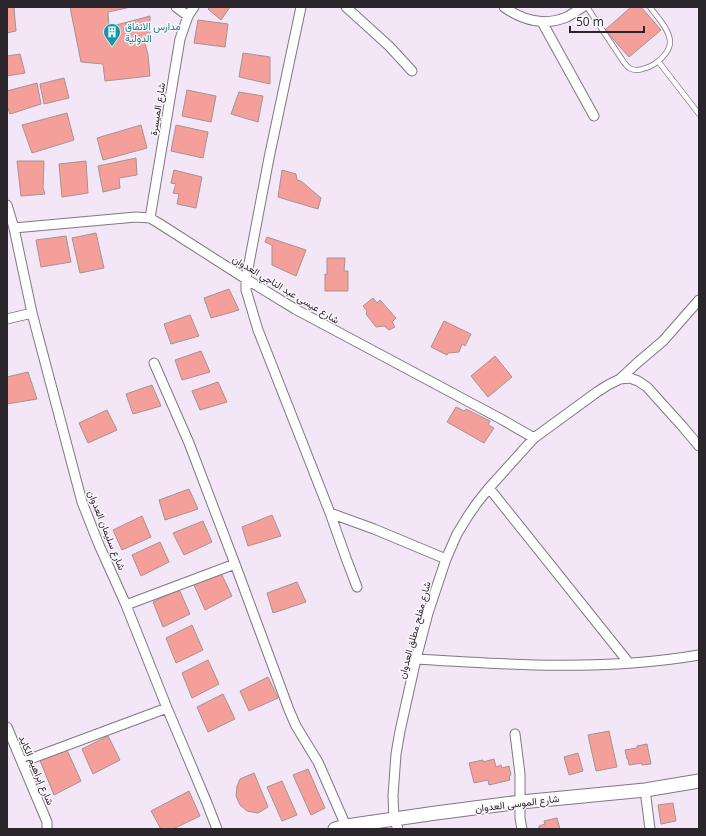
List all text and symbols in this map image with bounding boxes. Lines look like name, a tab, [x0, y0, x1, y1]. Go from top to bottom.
scale bar	[570, 8, 644, 34]
text: 50 m	[576, 13, 604, 30]
place label: مدارس الاتفاق الدولية	[125, 19, 181, 45]
building icon: مدارس الاتفاق الدولية	[102, 22, 122, 47]
street label: شارع الميسرة	[146, 81, 168, 136]
street label: شارع عيسى عبد الناجي العدوان	[229, 251, 342, 328]
street label: شارع سليمان العدوان	[85, 488, 129, 572]
street label: شارع مفلح مطلق العدوان	[394, 580, 434, 680]
street label: شارع إبراهيم الكايد	[16, 733, 58, 807]
street label: شارع الموسى العدوان	[474, 791, 560, 815]

